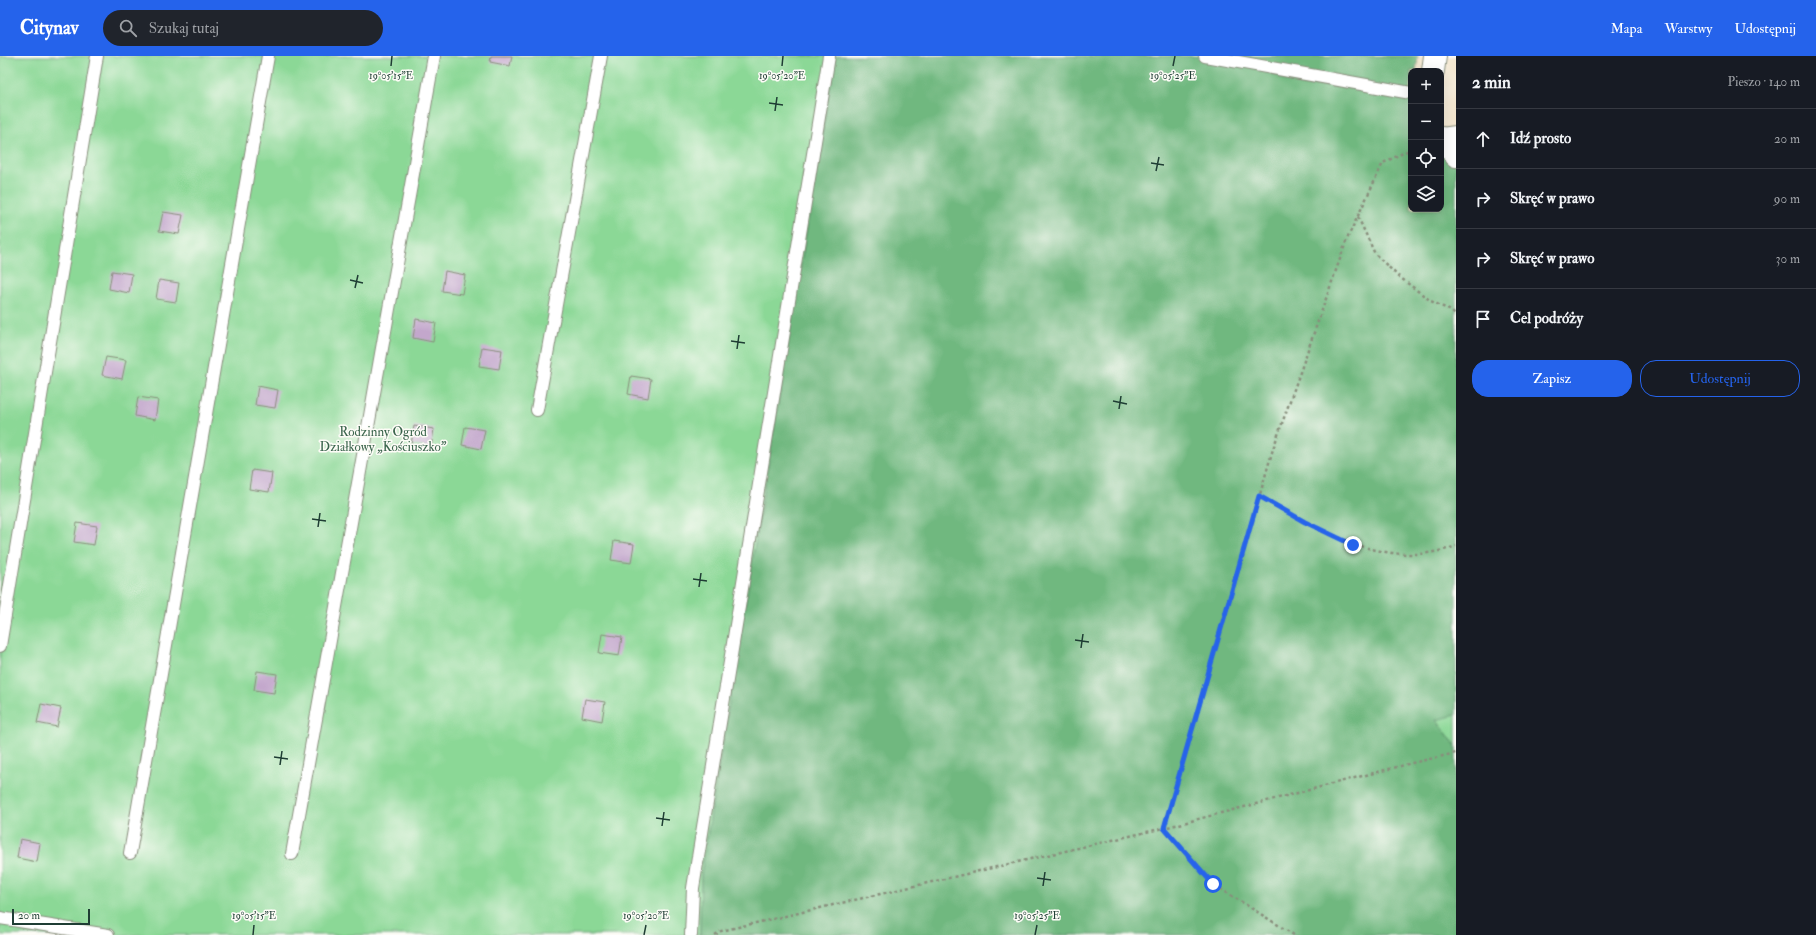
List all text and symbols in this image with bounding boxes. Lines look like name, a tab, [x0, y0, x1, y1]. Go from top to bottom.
search box	[103, 10, 383, 46]
text: Citynav	[20, 16, 79, 40]
icon: search	[117, 17, 139, 39]
text: Szukaj tutaj	[149, 19, 219, 38]
text: Mapa	[1610, 20, 1642, 37]
text: Warstwy	[1664, 20, 1713, 37]
text: Udostępnij	[1735, 20, 1796, 37]
map controls	[1408, 68, 1444, 212]
button: +	[1408, 68, 1444, 104]
text: 19°05'15"E	[369, 70, 413, 82]
text: 19°05'20"E	[759, 70, 805, 82]
text: 19°05'25"E	[1150, 70, 1196, 82]
text: 2 min	[1472, 72, 1511, 93]
text: Pieszo · 140 m	[1727, 74, 1800, 90]
button: −	[1408, 104, 1444, 140]
icon: ahead	[1472, 128, 1494, 150]
text: Idź prosto	[1510, 129, 1571, 148]
text: 20 m	[1774, 131, 1800, 147]
button: locate	[1408, 140, 1444, 176]
button: layers	[1408, 176, 1444, 212]
icon: right	[1472, 188, 1494, 210]
text: Skręć w prawo	[1510, 189, 1594, 208]
text: 90 m	[1774, 191, 1800, 207]
icon: right	[1472, 248, 1494, 270]
text: Skręć w prawo	[1510, 249, 1594, 268]
text: 30 m	[1776, 251, 1800, 267]
icon: arrive	[1472, 308, 1494, 330]
text: Cel podróży	[1510, 309, 1583, 328]
button: Zapisz	[1472, 360, 1632, 397]
button: Udostępnij	[1640, 360, 1800, 397]
park label: Rodzinny Ogród Działkowy „Kościuszko”	[320, 424, 447, 456]
route end	[1344, 536, 1362, 554]
route start	[1204, 875, 1222, 893]
scale bar	[12, 907, 90, 926]
text: 20 m	[18, 909, 40, 922]
text: 19°05'15"E	[232, 910, 276, 922]
text: 19°05'20"E	[623, 910, 669, 922]
text: 19°05'25"E	[1014, 910, 1060, 922]

